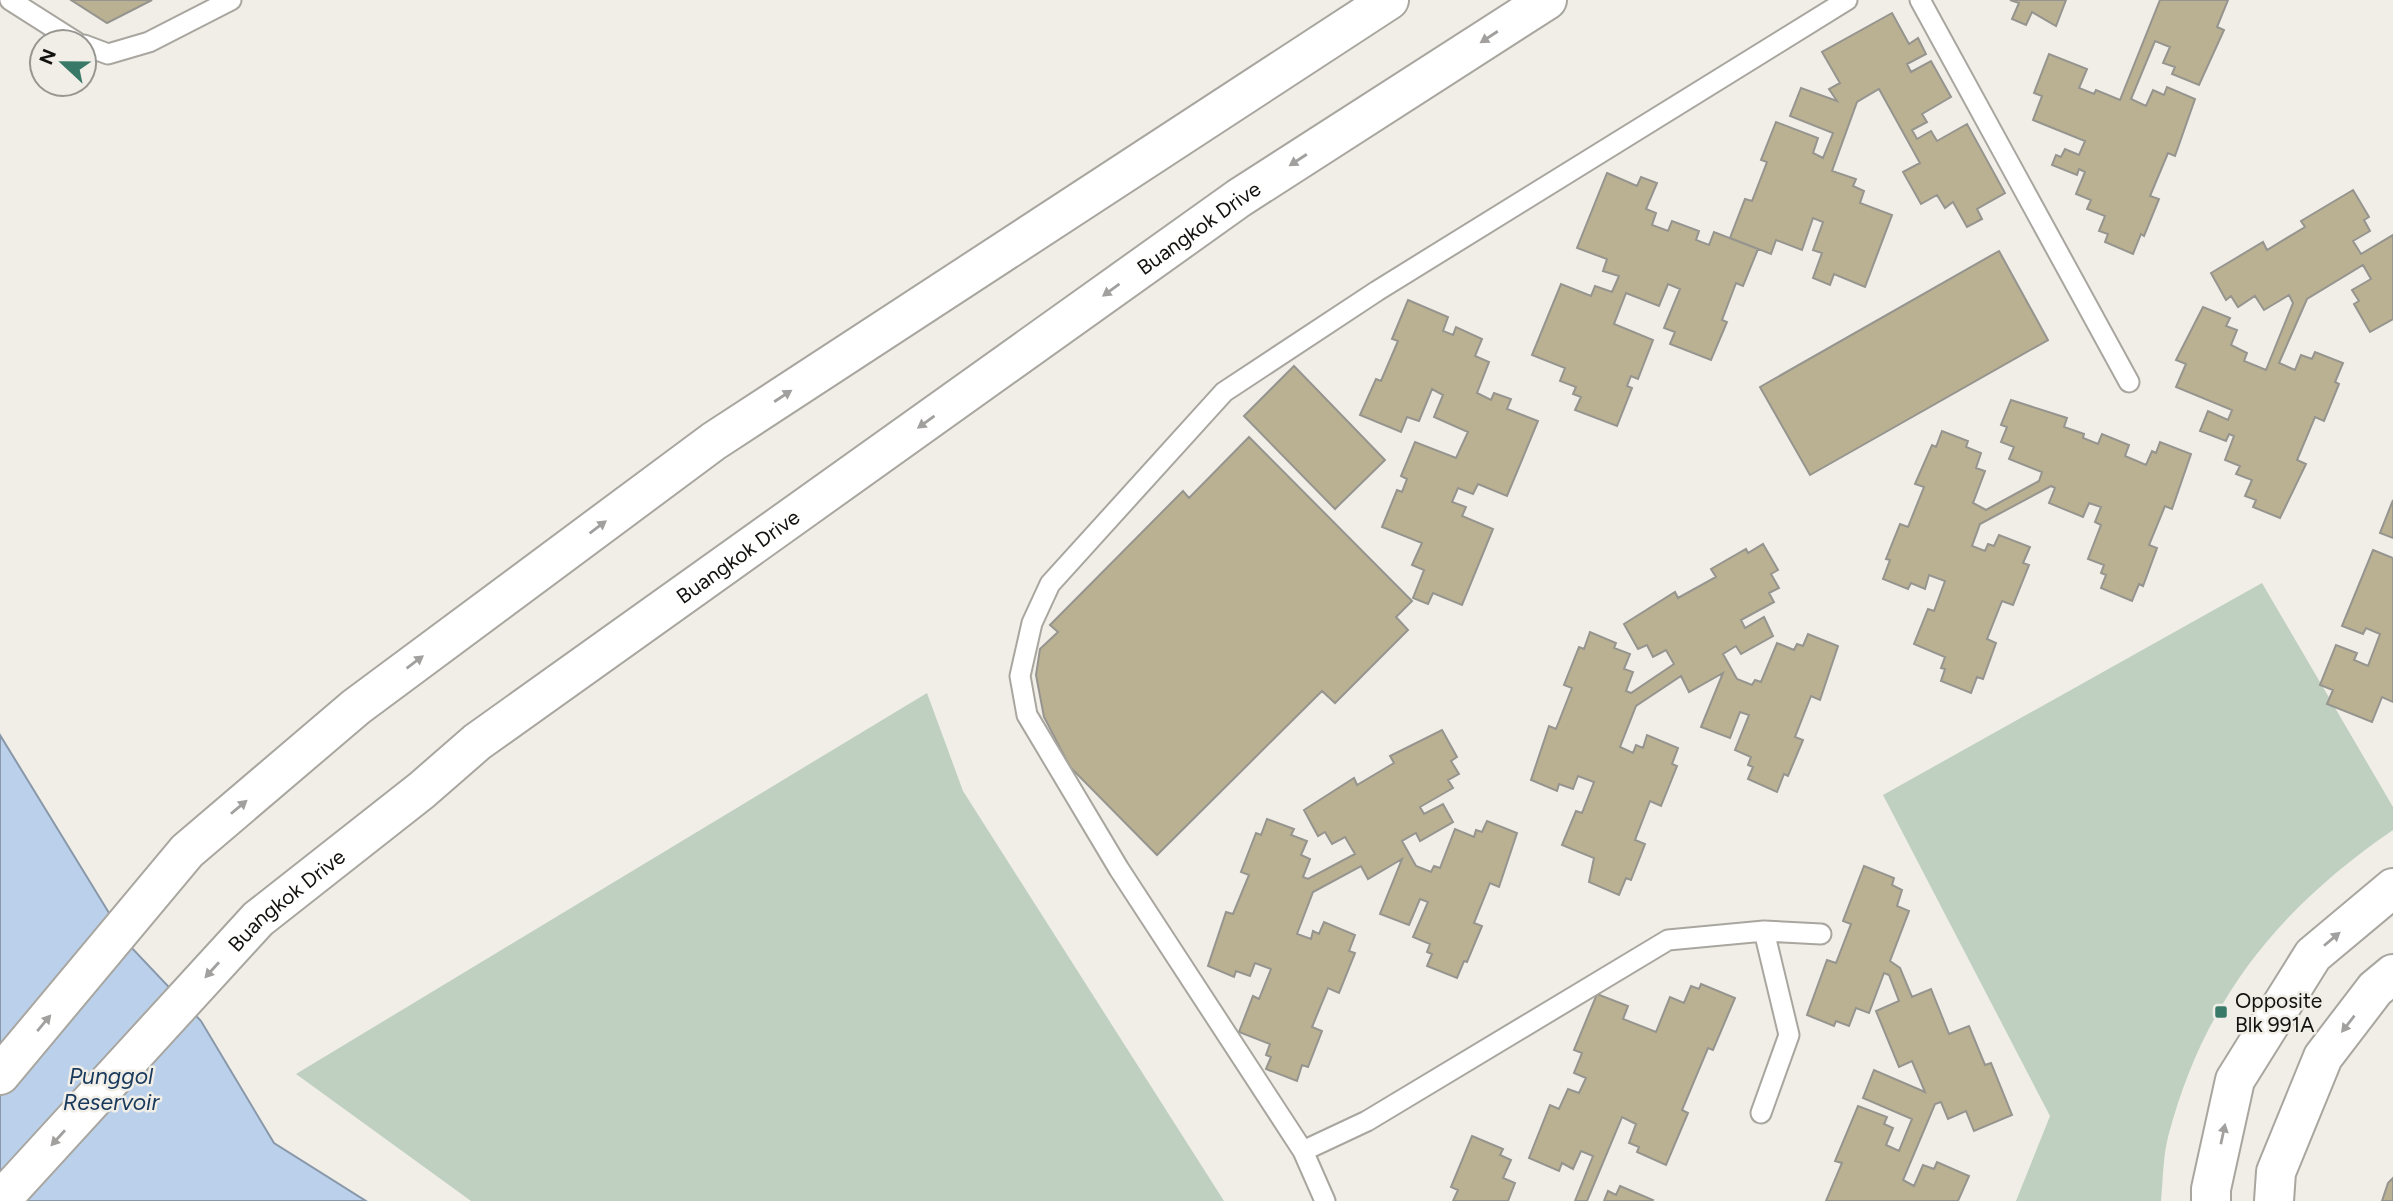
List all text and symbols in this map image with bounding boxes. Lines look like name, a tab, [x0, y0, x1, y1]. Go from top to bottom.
north arrow	[28, 28, 98, 98]
one-way arrow	[1480, 30, 1499, 43]
text: N	[34, 46, 61, 68]
one-way arrow	[1288, 154, 1308, 167]
street label: Buangkok Drive	[1132, 175, 1265, 280]
one-way arrow	[1102, 283, 1120, 297]
one-way arrow	[774, 389, 793, 402]
one-way arrow	[917, 415, 935, 429]
street label: Buangkok Drive	[671, 504, 804, 608]
one-way arrow	[588, 520, 607, 534]
one-way arrow	[406, 656, 424, 670]
one-way arrow	[230, 799, 248, 815]
street label: Buangkok Drive	[222, 843, 349, 956]
one-way arrow	[2323, 931, 2341, 947]
one-way arrow	[204, 961, 220, 978]
place label: Opposite Blk 991A	[2235, 988, 2322, 1037]
marker: Opposite Blk 991A	[2213, 1004, 2229, 1020]
one-way arrow	[36, 1014, 52, 1032]
one-way arrow	[2340, 1015, 2355, 1033]
water label: Punggol Reservoir	[63, 1062, 160, 1116]
one-way arrow	[2218, 1123, 2229, 1145]
one-way arrow	[50, 1129, 66, 1147]

